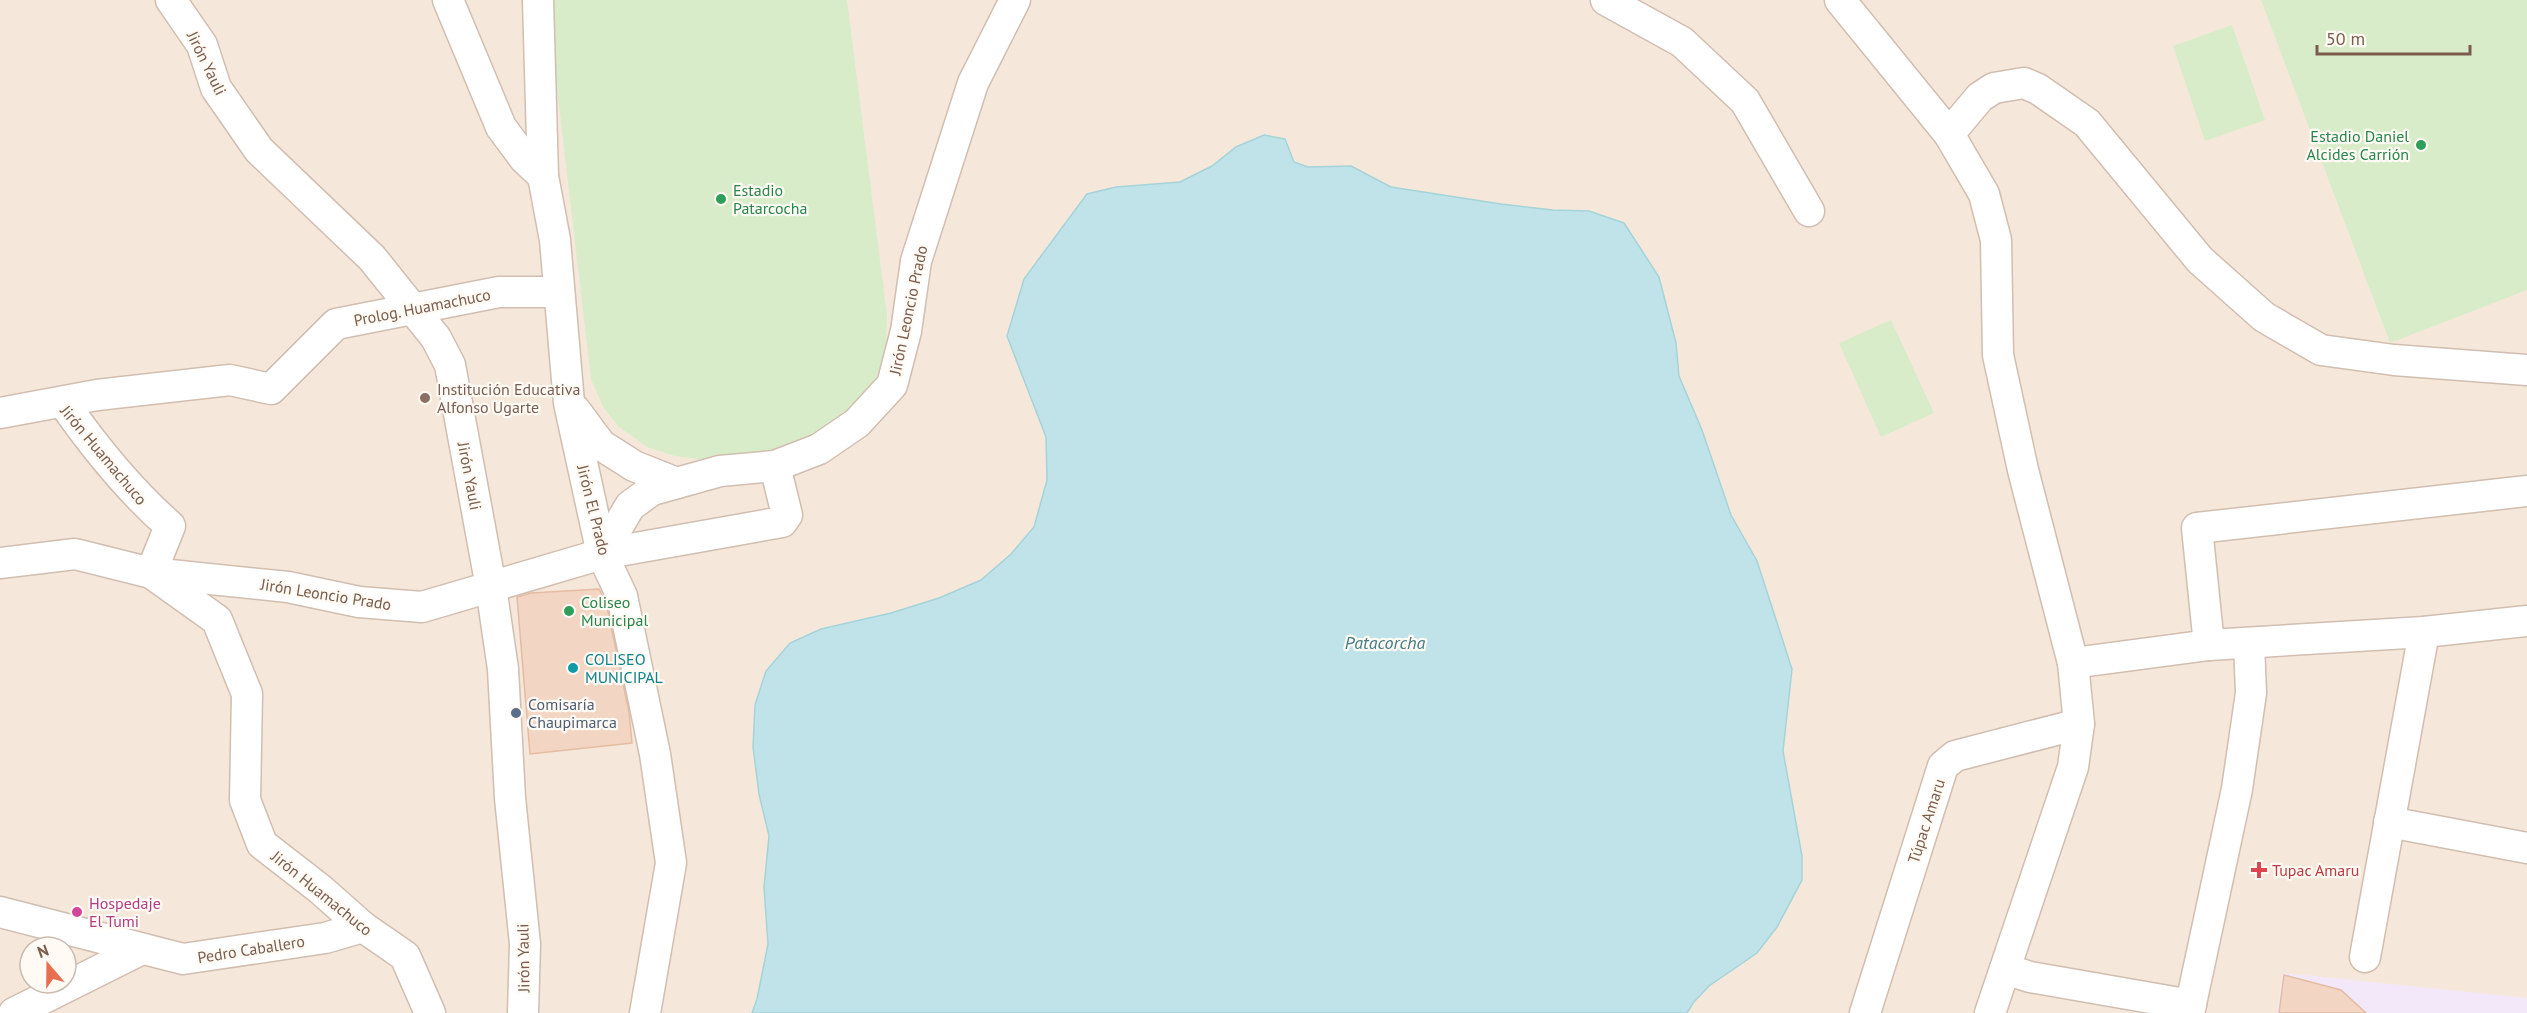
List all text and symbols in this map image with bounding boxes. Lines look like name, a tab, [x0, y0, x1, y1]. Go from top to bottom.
scale bar	[2317, 18, 2470, 56]
street label: Jirón Yauli	[182, 27, 231, 98]
text: 50 m	[2326, 27, 2365, 50]
place label: Estadio Daniel Alcides Carrión	[2306, 126, 2409, 164]
marker: Estadio Daniel Alcides Carrión	[2414, 138, 2428, 152]
place label: Estadio Patarcocha	[733, 180, 807, 218]
marker: Estadio Patarcocha	[714, 192, 728, 206]
street label: Jirón Leoncio Prado	[884, 243, 931, 378]
street label: Prolog. Huamachuco	[352, 284, 492, 330]
place label: Institución Educativa Alfonso Ugarte	[437, 379, 580, 417]
marker: Institución Educativa Alfonso Ugarte	[418, 391, 432, 405]
street label: Jirón Huamachuco	[56, 400, 152, 509]
street label: Jirón Yauli	[453, 439, 486, 512]
street label: Jirón El Prado	[573, 462, 615, 557]
street label: Jirón Leoncio Prado	[258, 574, 393, 614]
place label: Coliseo Municipal	[581, 592, 648, 630]
marker: Coliseo Municipal	[562, 604, 576, 618]
water label: Patacorcha	[1345, 631, 1425, 654]
place label: COLISEO MUNICIPAL	[585, 649, 663, 687]
marker: COLISEO MUNICIPAL	[566, 661, 580, 675]
place label: Comisaría Chaupimarca	[528, 694, 617, 732]
marker: Comisaría Chaupimarca	[509, 706, 523, 720]
street label: Túpac Amaru	[1903, 776, 1949, 866]
street label: Jirón Huamachuco	[267, 846, 377, 940]
place label: Tupac Amaru	[2272, 860, 2359, 880]
marker: Tupac Amaru	[2250, 861, 2268, 879]
place label: Hospedaje El Tumi	[89, 893, 161, 931]
marker: Hospedaje El Tumi	[70, 905, 84, 919]
street label: Jirón Yauli	[512, 923, 534, 994]
street label: Pedro Caballero	[196, 931, 306, 967]
north arrow	[18, 935, 78, 995]
text: N	[35, 940, 51, 962]

